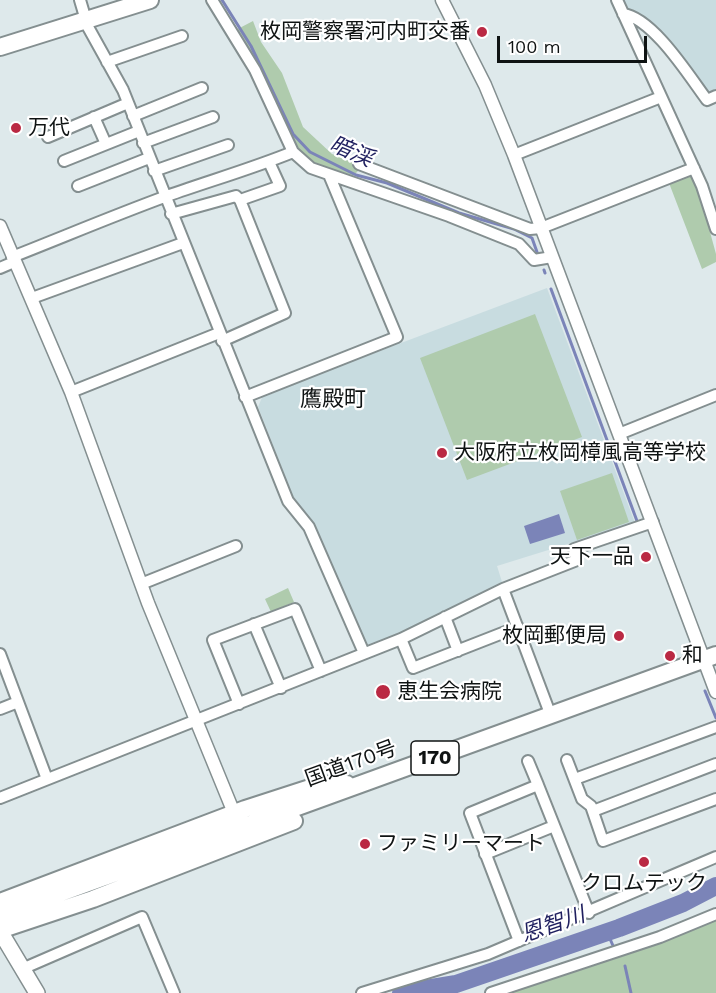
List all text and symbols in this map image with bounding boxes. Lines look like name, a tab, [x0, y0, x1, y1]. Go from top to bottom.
place label: 枚岡警察署河内町交番	[260, 19, 470, 45]
scale bar	[500, 24, 650, 62]
marker: 枚岡警察署河内町交番	[475, 25, 489, 39]
text: 100 m	[508, 36, 561, 57]
place label: 万代	[28, 115, 70, 141]
marker: 万代	[9, 121, 23, 135]
water label: 暗渓	[326, 131, 376, 173]
district label: 鷹殿町	[300, 387, 366, 413]
place label: 大阪府立枚岡樟風高等学校	[454, 440, 706, 466]
marker: 大阪府立枚岡樟風高等学校	[435, 446, 449, 460]
place label: 天下一品	[550, 544, 634, 570]
marker: 天下一品	[639, 550, 653, 564]
place label: 枚岡郵便局	[502, 623, 607, 649]
marker: 枚岡郵便局	[612, 629, 626, 643]
place label: 和	[682, 643, 703, 669]
marker: 和	[663, 649, 677, 663]
place label: 恵生会病院	[397, 679, 502, 705]
marker: 恵生会病院	[374, 683, 392, 701]
street label: 国道170号	[302, 736, 400, 792]
road number: 170	[411, 741, 459, 775]
place label: ファミリーマート	[377, 831, 545, 857]
marker: ファミリーマート	[358, 837, 372, 851]
marker: クロムテック	[637, 855, 651, 869]
place label: クロムテック	[581, 871, 707, 897]
water label: 恩智川	[518, 902, 588, 948]

